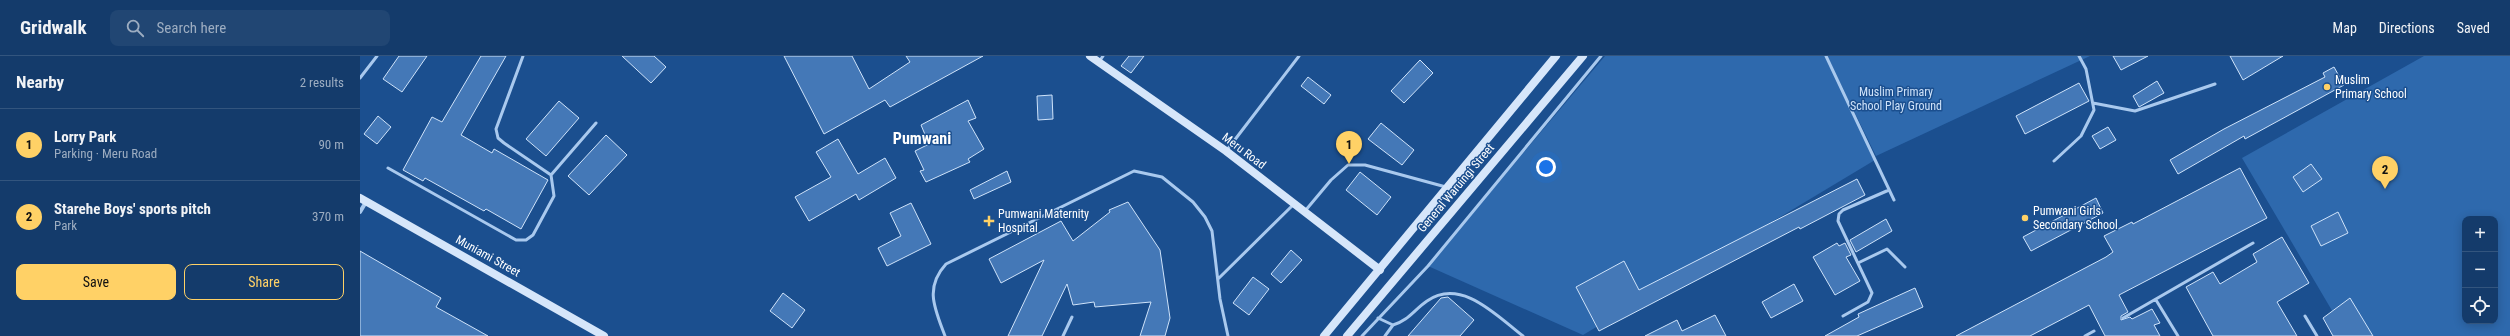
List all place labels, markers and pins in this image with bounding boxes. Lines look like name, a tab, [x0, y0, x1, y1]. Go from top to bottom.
place label: Muslim Primary School	[2335, 73, 2407, 101]
marker: Muslim Primary School	[2322, 82, 2332, 92]
pin: 1	[1336, 131, 1362, 164]
pin: 2	[2372, 156, 2398, 189]
place label: Pumwani Girls Secondary School	[2033, 204, 2118, 232]
place label: Pumwani Maternity Hospital	[998, 207, 1089, 235]
marker: Pumwani Girls Secondary School	[2020, 213, 2030, 223]
marker: Pumwani Maternity Hospital	[983, 215, 995, 227]

